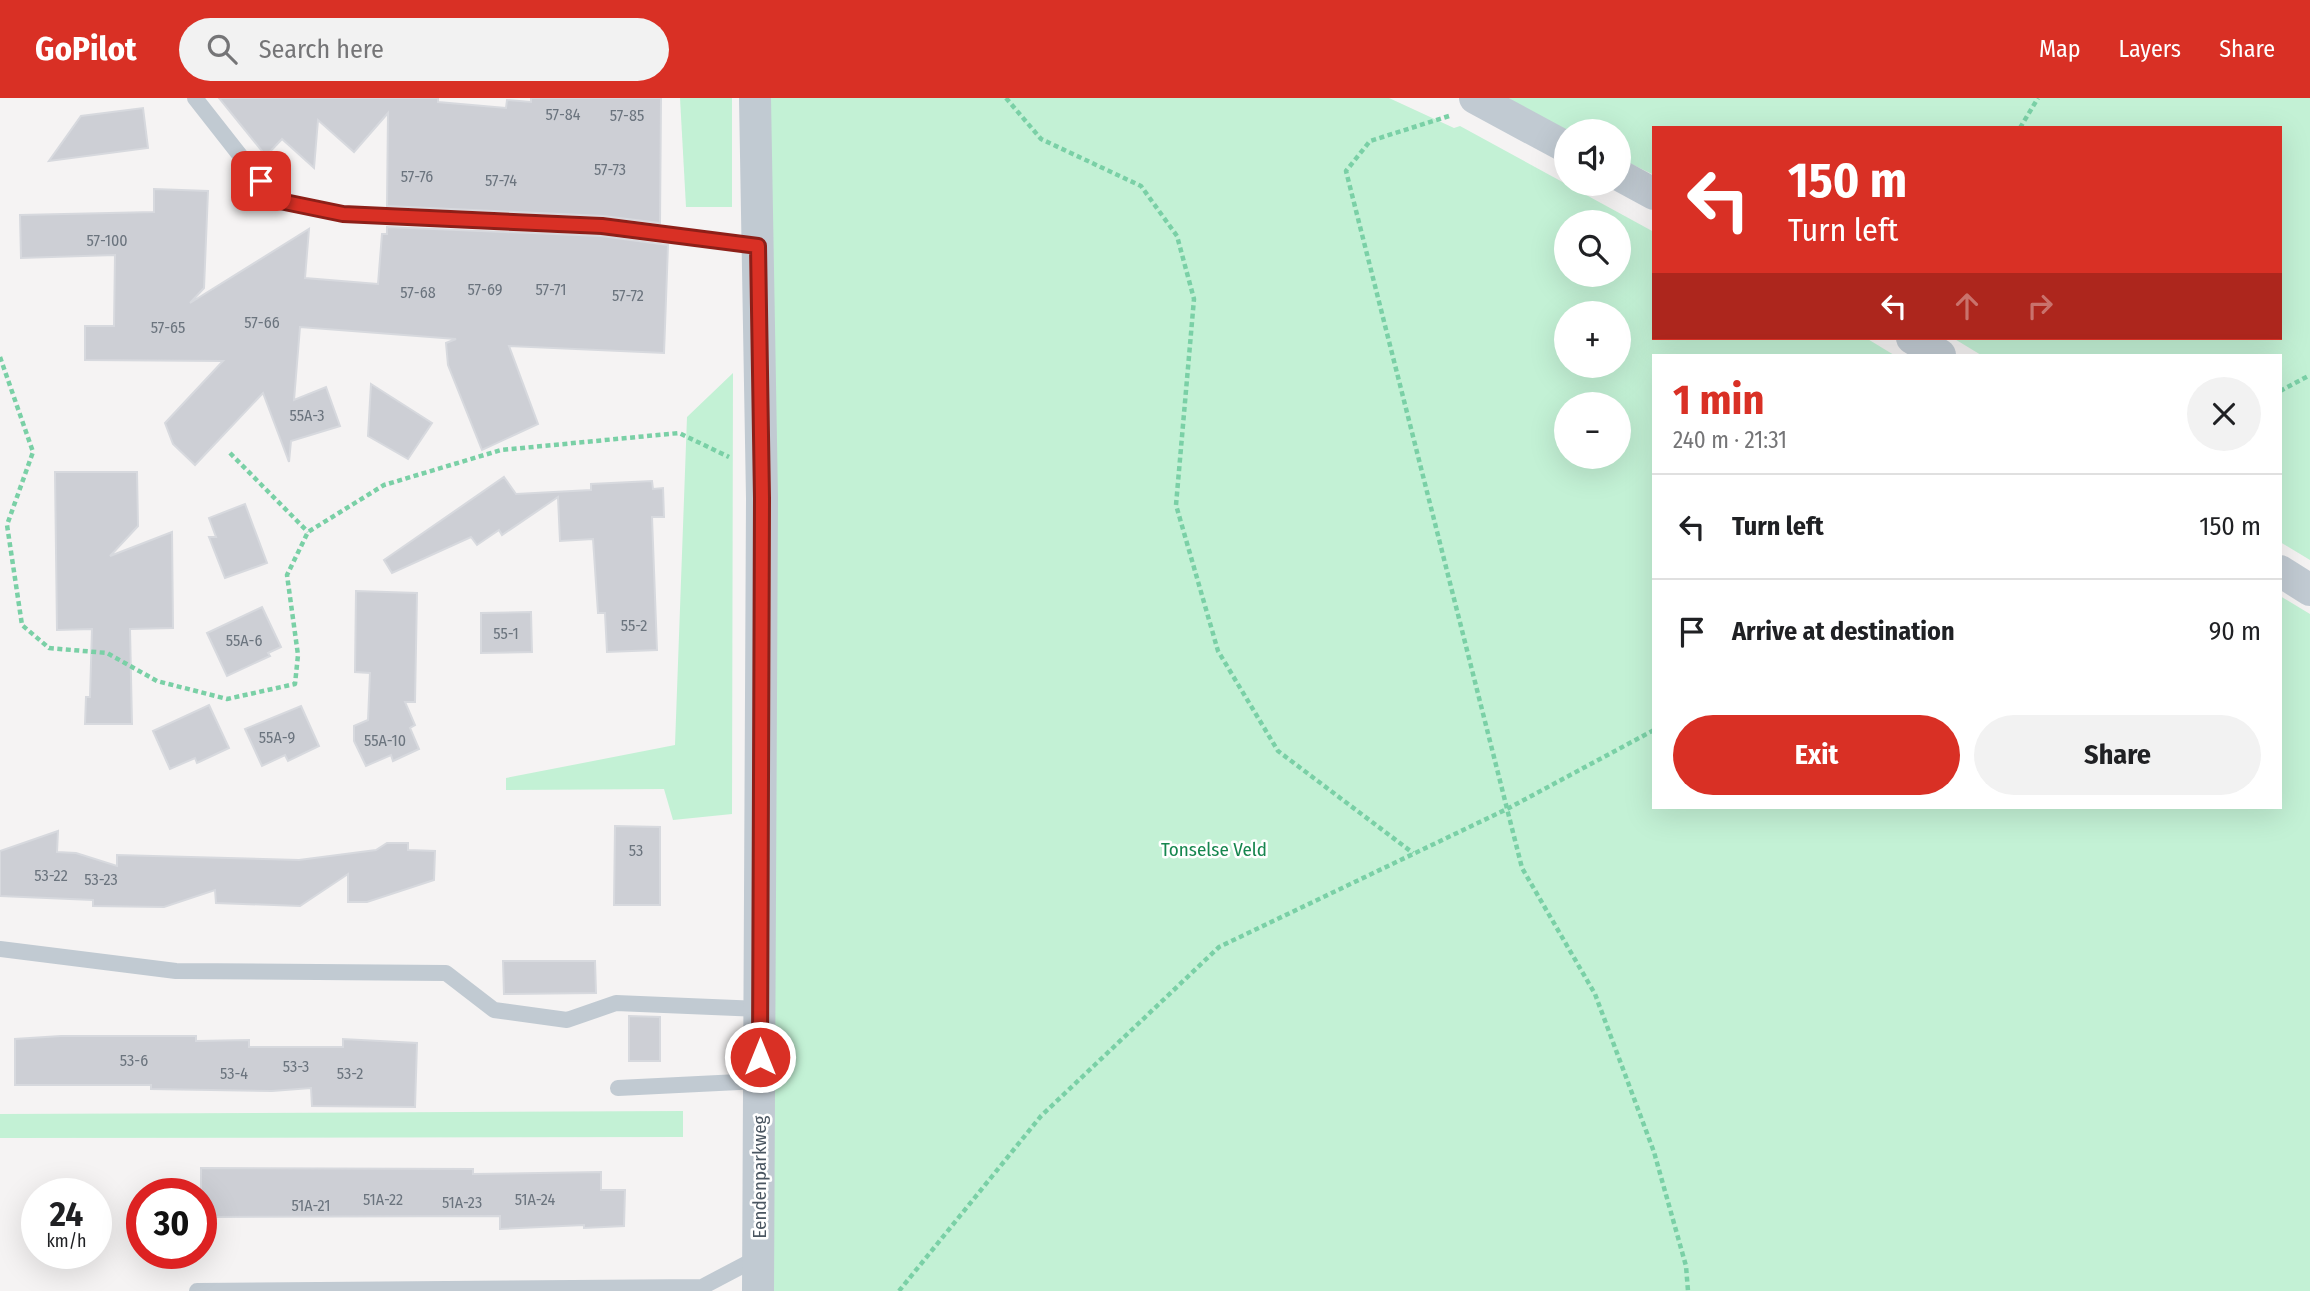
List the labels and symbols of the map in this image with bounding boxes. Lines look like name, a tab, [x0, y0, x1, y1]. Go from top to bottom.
house number: 57-84	[545, 105, 581, 124]
house number: 57-85	[610, 106, 644, 125]
pin	[231, 151, 291, 211]
house number: 57-73	[594, 160, 626, 179]
house number: 57-76	[401, 167, 433, 186]
house number: 57-74	[485, 171, 517, 190]
house number: 57-100	[86, 231, 128, 250]
house number: 57-69	[468, 280, 503, 299]
house number: 57-71	[536, 280, 566, 299]
house number: 57-68	[400, 283, 436, 302]
house number: 57-72	[612, 286, 644, 305]
house number: 57-66	[244, 313, 280, 332]
house number: 57-65	[151, 318, 185, 337]
house number: 55A-3	[289, 406, 325, 425]
house number: 55-2	[621, 616, 647, 635]
house number: 55-1	[493, 624, 519, 643]
house number: 55A-6	[226, 631, 262, 650]
house number: 55A-9	[259, 728, 295, 747]
house number: 55A-10	[364, 731, 406, 750]
park label: Tonselse Veld	[1161, 838, 1267, 861]
house number: 53	[629, 841, 643, 860]
house number: 53-22	[34, 866, 68, 885]
house number: 53-23	[84, 870, 118, 889]
position arrow	[723, 1020, 797, 1094]
house number: 53-6	[120, 1051, 148, 1070]
house number: 53-3	[283, 1057, 309, 1076]
house number: 53-4	[220, 1064, 248, 1083]
house number: 53-2	[337, 1064, 363, 1083]
street label: Eendenparkweg	[748, 1115, 771, 1239]
speed limit sign: 30	[126, 1178, 217, 1269]
house number: 51A-22	[363, 1190, 403, 1209]
house number: 51A-24	[515, 1190, 555, 1209]
house number: 51A-23	[442, 1193, 482, 1212]
house number: 51A-21	[292, 1196, 330, 1215]

